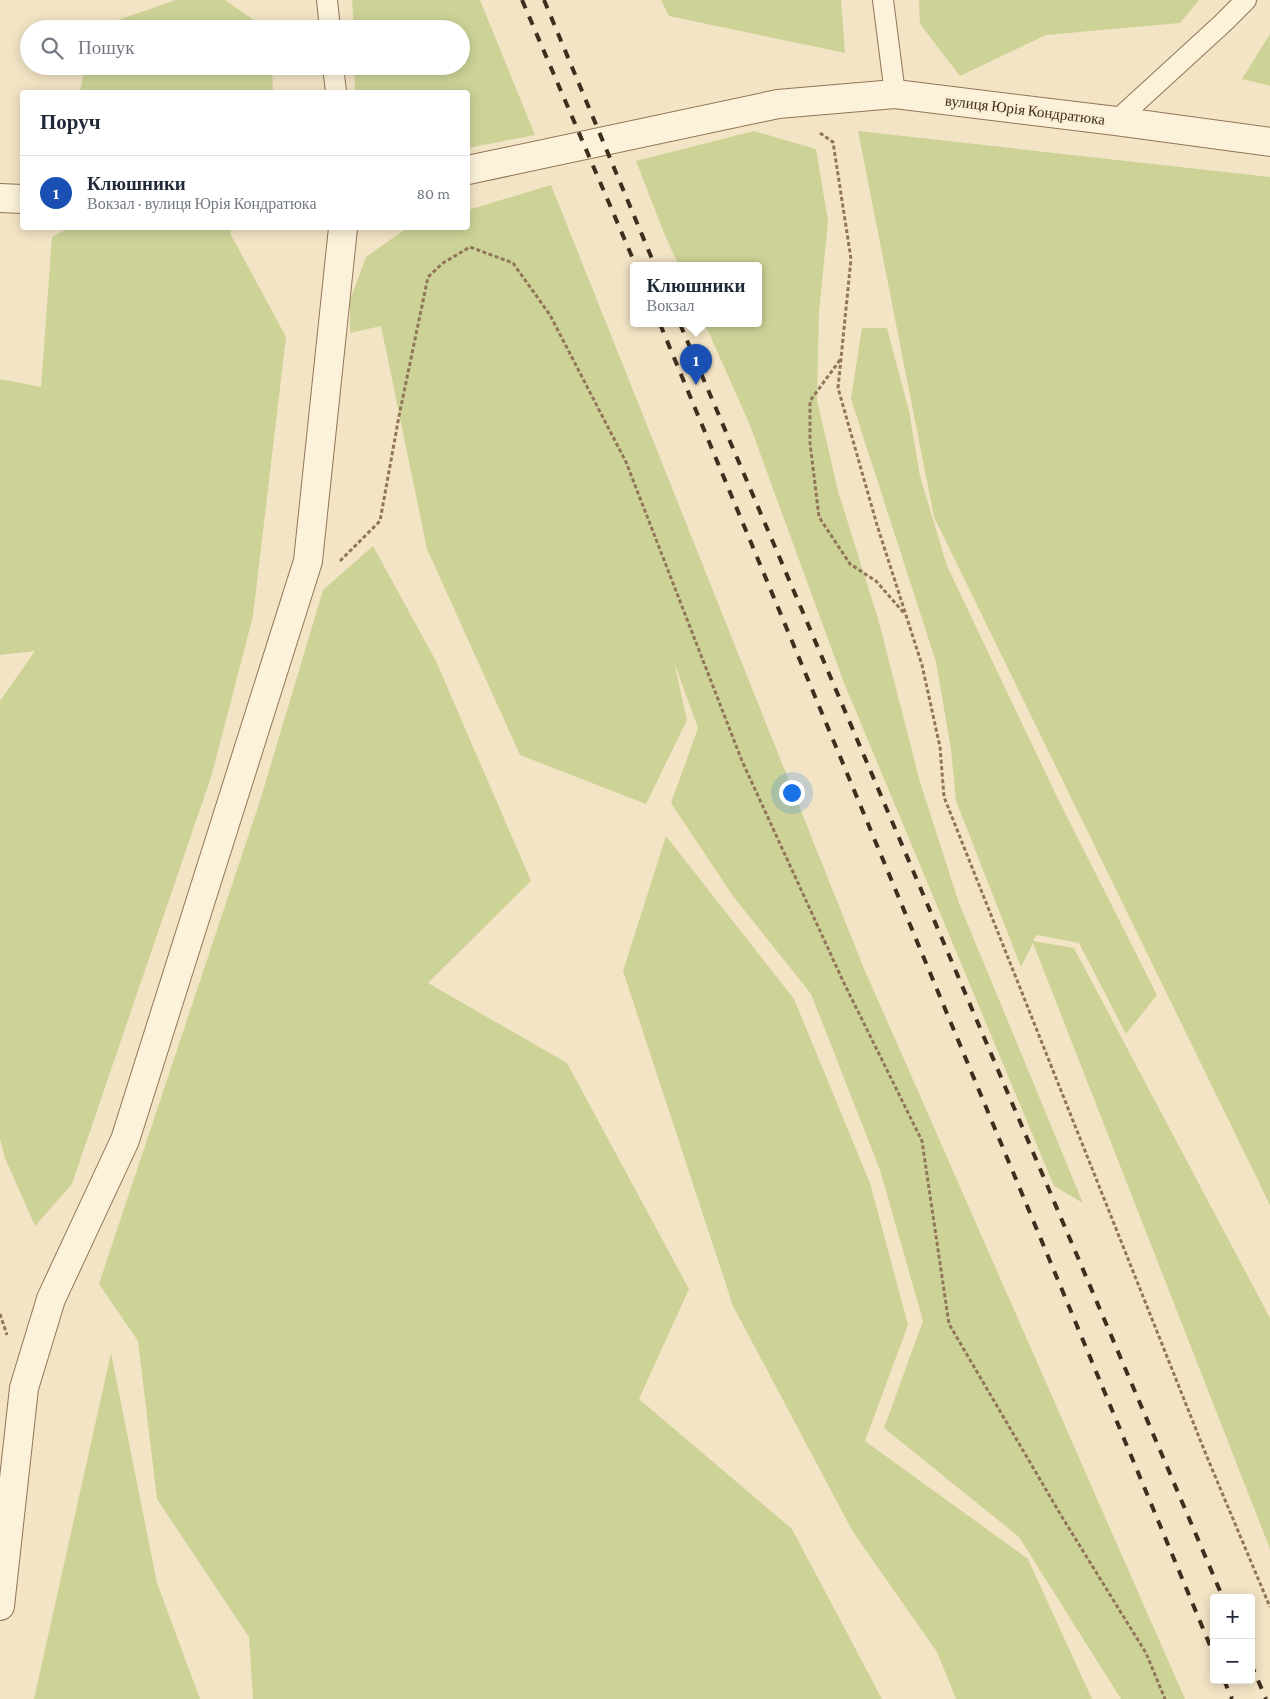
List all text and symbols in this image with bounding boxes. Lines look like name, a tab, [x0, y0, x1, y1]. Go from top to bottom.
search box	[20, 20, 470, 75]
icon: search	[38, 34, 66, 62]
text: Пошук	[78, 37, 135, 58]
street label: вулиця Юрія Кондратюка	[944, 92, 1106, 128]
text: Поруч	[40, 110, 101, 134]
text: Клюшники	[87, 173, 186, 194]
text: 1	[53, 185, 59, 202]
text: 80 m	[416, 185, 450, 202]
text: Вокзал · вулиця Юрія Кондратюка	[87, 195, 317, 212]
popup	[630, 262, 762, 327]
text: Клюшники	[647, 275, 745, 296]
text: Вокзал	[647, 297, 694, 314]
pin: 1	[680, 344, 712, 385]
your location	[779, 780, 805, 806]
map controls	[1210, 1594, 1255, 1684]
button: +	[1210, 1594, 1255, 1639]
button: −	[1210, 1639, 1255, 1684]

